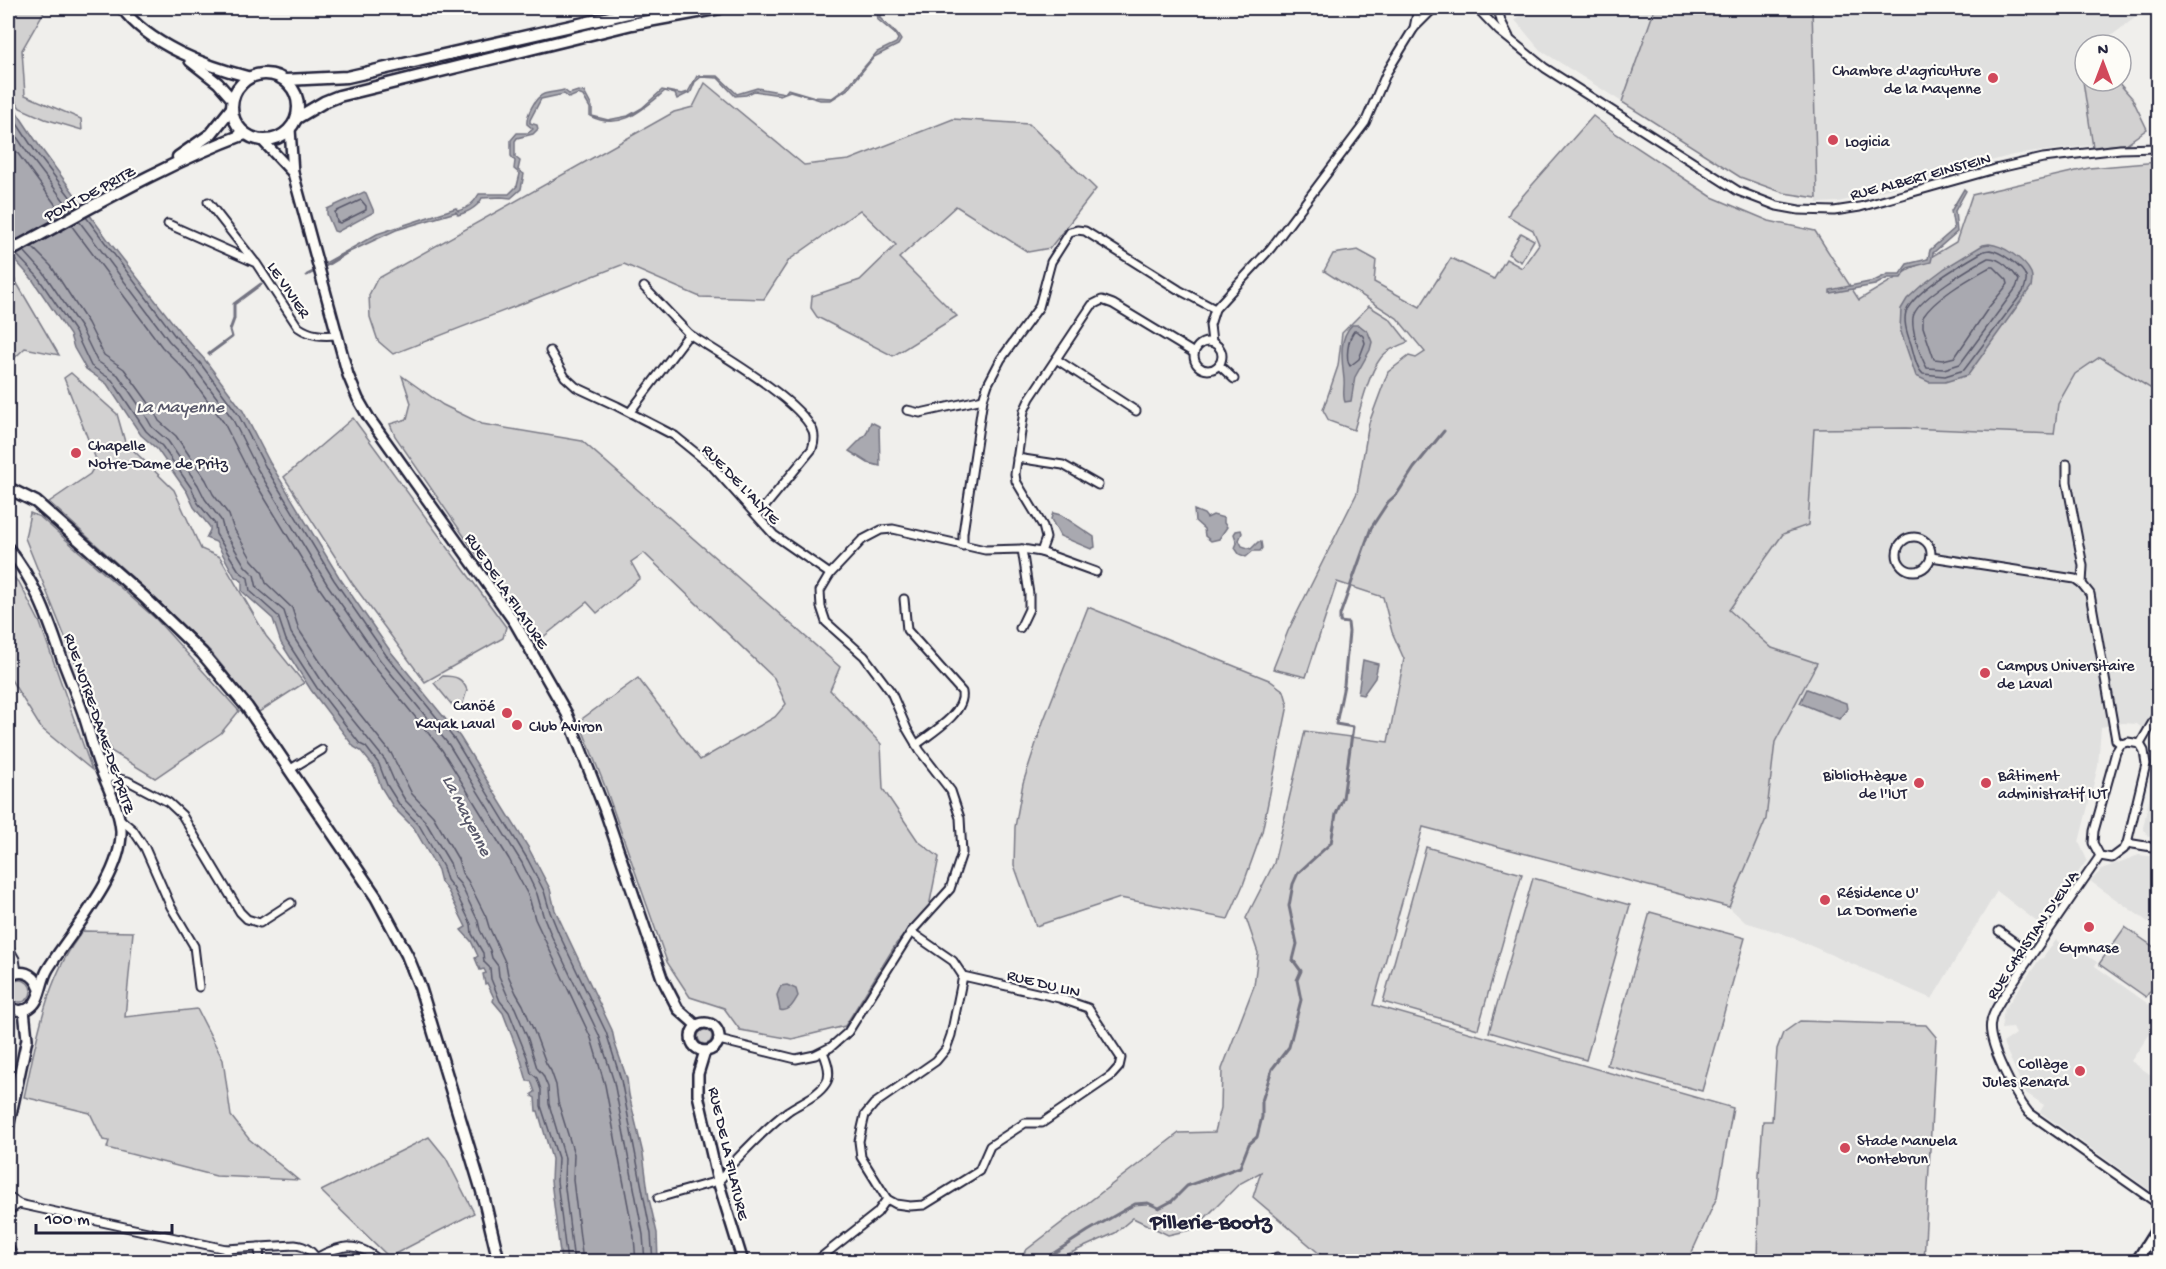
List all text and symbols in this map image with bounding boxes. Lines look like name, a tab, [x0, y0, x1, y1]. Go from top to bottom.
north arrow	[2073, 33, 2133, 93]
text: N	[2098, 42, 2109, 61]
place label: Chambre d'agriculture de la Mayenne	[1832, 63, 1982, 100]
marker: Chambre d'agriculture de la Mayenne	[1986, 71, 2000, 85]
marker: Logicia	[1826, 133, 1840, 147]
place label: Logicia	[1845, 134, 1891, 153]
street label: RUE ALBERT EINSTEIN	[1848, 150, 1994, 206]
street label: PONT DE PRITZ	[41, 163, 140, 228]
street label: LE VIVIER	[261, 259, 313, 323]
water label: La Mayenne	[136, 398, 225, 419]
place label: Chapelle Notre-Dame de Pritz	[88, 438, 229, 475]
street label: RUE DE L'ALYTE	[696, 441, 783, 530]
marker: Chapelle Notre-Dame de Pritz	[69, 446, 83, 460]
street label: RUE DE LA FILATURE	[459, 530, 551, 654]
street label: RUE NOTRE-DAME-DE-PRITZ	[58, 631, 138, 818]
place label: Campus Universitaire de Laval	[1997, 658, 2135, 695]
marker: Campus Universitaire de Laval	[1978, 666, 1992, 680]
place label: Canöé Kayak Laval	[415, 698, 496, 735]
marker: Canöé Kayak Laval	[500, 706, 514, 720]
marker: Club Aviron	[510, 718, 524, 732]
place label: Club Aviron	[529, 719, 603, 738]
place label: Bibliothèque de l'IUT	[1822, 768, 1908, 805]
place label: Bâtiment administratif IUT	[1997, 768, 2108, 805]
water label: La Mayenne	[436, 772, 495, 861]
marker: Bibliothèque de l'IUT	[1912, 776, 1926, 790]
marker: Bâtiment administratif IUT	[1979, 776, 1993, 790]
street label: RUE CHRISTIAN D'ELVA	[1984, 867, 2085, 1004]
place label: Résidence U' La Dormerie	[1837, 885, 1919, 922]
marker: Résidence U' La Dormerie	[1818, 893, 1832, 907]
marker: Gymnase	[2082, 920, 2096, 934]
place label: Gymnase	[2059, 940, 2120, 959]
street label: RUE DU LIN	[1004, 967, 1082, 1004]
place label: Collège Jules Renard	[1982, 1056, 2070, 1093]
marker: Collège Jules Renard	[2073, 1064, 2087, 1078]
street label: RUE DE LA FILATURE	[702, 1086, 751, 1223]
place label: Stade Manuela Montebrun	[1857, 1133, 1958, 1170]
marker: Stade Manuela Montebrun	[1838, 1141, 1852, 1155]
scale bar	[36, 1197, 172, 1235]
text: 100 m	[44, 1210, 90, 1231]
district label: Pillerie-Bootz	[1149, 1211, 1273, 1237]

